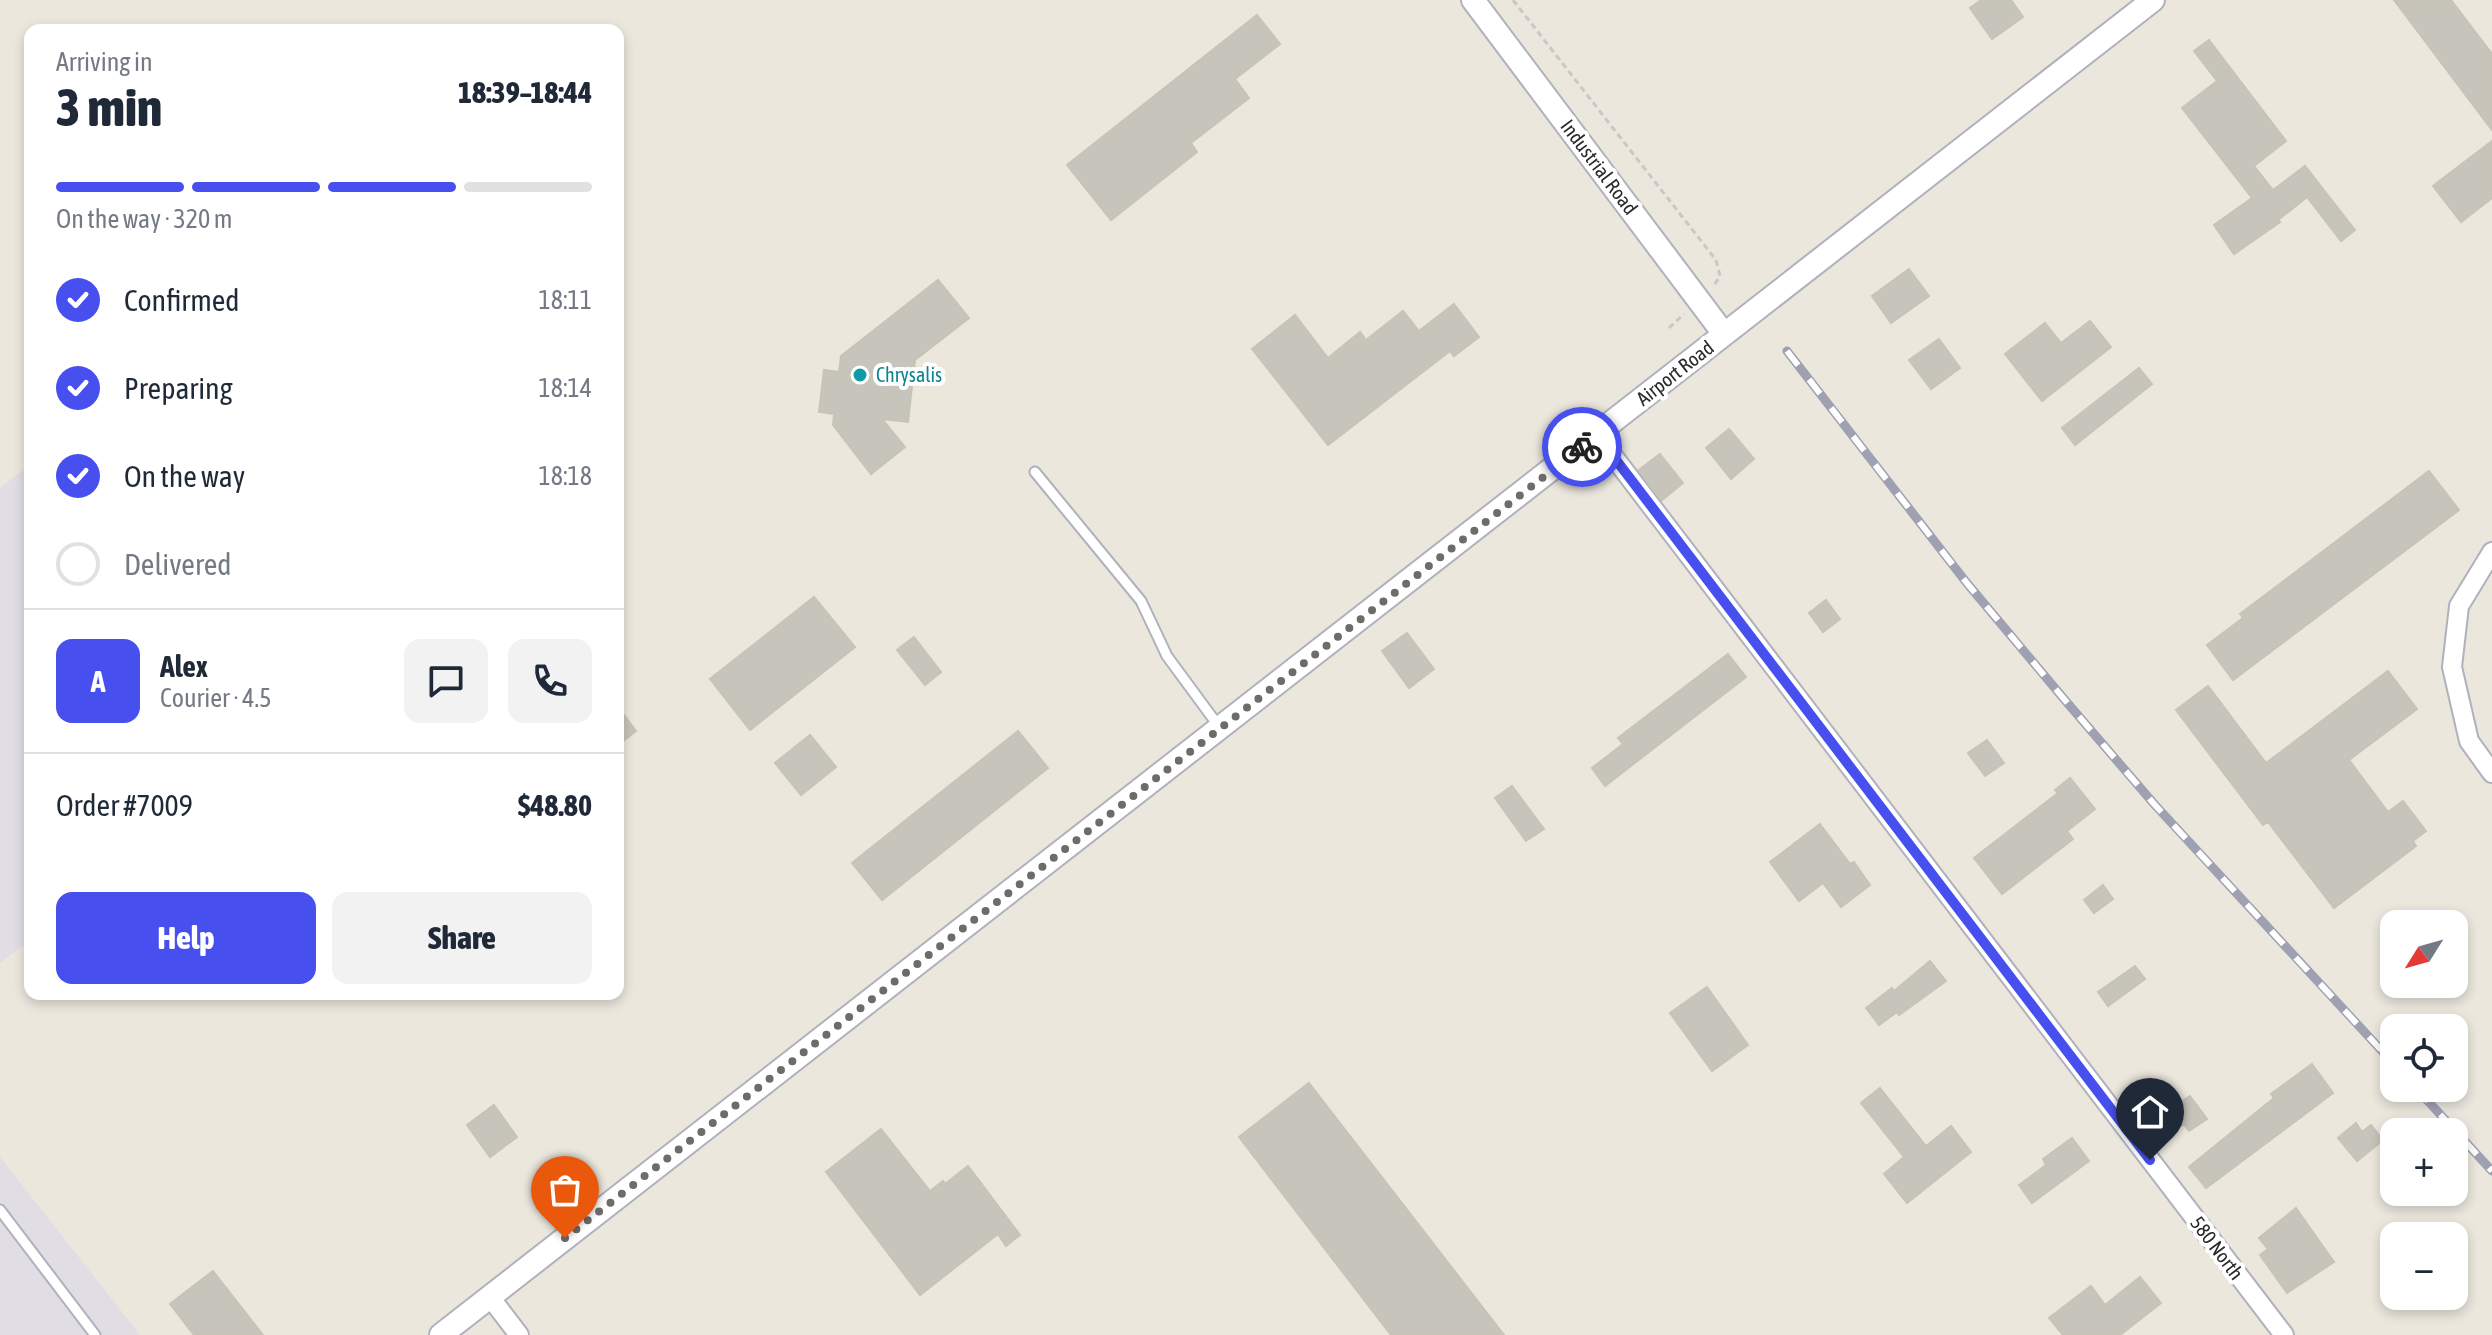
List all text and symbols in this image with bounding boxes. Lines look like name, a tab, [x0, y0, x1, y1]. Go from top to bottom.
text: Arriving in	[56, 47, 153, 77]
text: 18:39–18:44	[458, 75, 592, 109]
text: 3 min	[56, 77, 162, 137]
street label: Industrial Road	[1556, 115, 1643, 219]
text: On the way · 320 m	[56, 204, 233, 234]
icon: check	[56, 278, 100, 322]
text: Confirmed	[124, 283, 239, 317]
text: 18:11	[538, 285, 592, 315]
street label: Airport Road	[1632, 335, 1718, 410]
place label: Chrysalis	[876, 363, 942, 386]
icon: check	[56, 366, 100, 410]
marker: Chrysalis	[851, 366, 869, 384]
text: Preparing	[124, 371, 233, 405]
text: 18:14	[538, 373, 592, 403]
courier	[1542, 407, 1622, 487]
icon: bike	[1560, 425, 1604, 469]
icon: check	[56, 454, 100, 498]
text: On the way	[124, 459, 245, 493]
text: 18:18	[538, 461, 592, 491]
text: Delivered	[124, 547, 232, 581]
button: chat	[404, 639, 488, 723]
button: phone	[508, 639, 592, 723]
text: Alex	[160, 649, 208, 683]
text: A	[91, 664, 105, 698]
text: Courier · 4.5	[160, 683, 271, 713]
text: Order #7009	[56, 788, 193, 822]
text: $48.80	[518, 788, 592, 822]
button: Help	[56, 892, 316, 984]
button: Share	[332, 892, 592, 984]
north arrow	[2380, 910, 2468, 998]
map controls	[2380, 910, 2468, 1310]
button: locate	[2380, 1014, 2468, 1102]
pin	[2116, 1078, 2184, 1160]
icon: home	[2128, 1090, 2172, 1134]
button: +	[2380, 1118, 2468, 1206]
pin	[531, 1156, 599, 1238]
icon: bag	[543, 1168, 587, 1212]
street label: 580 North	[2186, 1212, 2249, 1284]
button: −	[2380, 1222, 2468, 1310]

